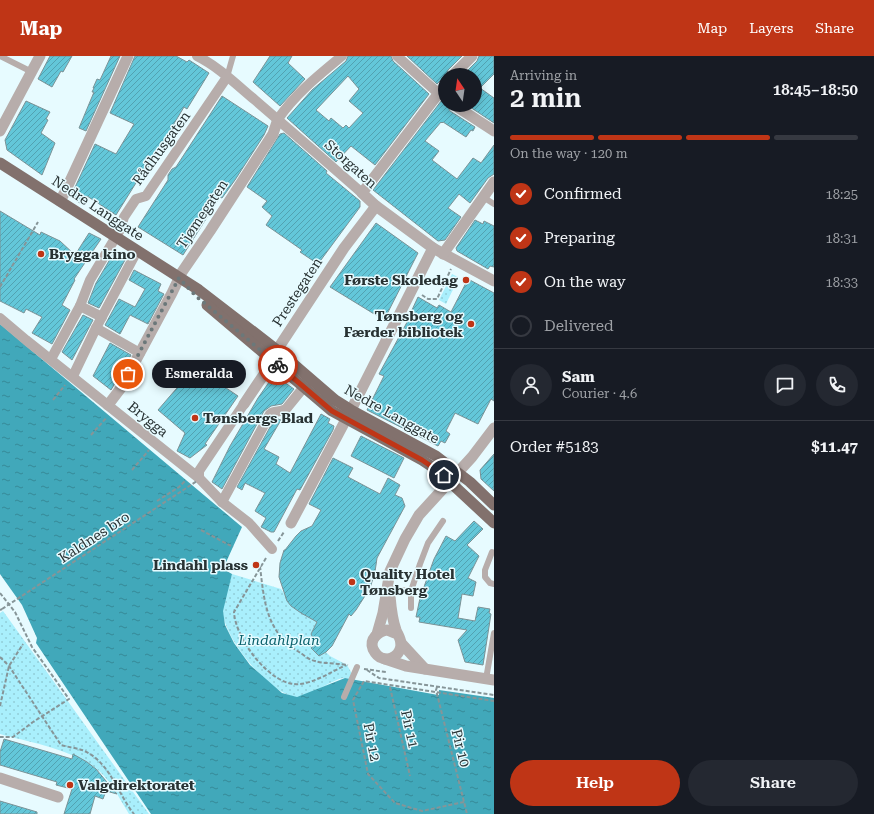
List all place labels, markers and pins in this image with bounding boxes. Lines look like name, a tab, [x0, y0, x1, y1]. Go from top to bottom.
place label: Brygga kino	[49, 246, 136, 262]
marker: Brygga kino	[36, 249, 46, 259]
place label: Første Skoledag	[344, 272, 458, 288]
marker: Første Skoledag	[461, 275, 471, 285]
place label: Tønsberg og Færder bibliotek	[344, 308, 463, 340]
marker: Tønsberg og Færder bibliotek	[466, 319, 476, 329]
pin	[111, 357, 145, 391]
callout: Esmeralda	[152, 360, 246, 388]
place label: Tønsbergs Blad	[203, 410, 314, 426]
marker: Tønsbergs Blad	[190, 413, 200, 423]
pin	[427, 458, 461, 492]
place label: Lindahl plass	[153, 557, 248, 573]
marker: Lindahl plass	[251, 560, 261, 570]
place label: Quality Hotel Tønsberg	[360, 566, 455, 598]
marker: Quality Hotel Tønsberg	[347, 577, 357, 587]
place label: Valgdirektoratet	[78, 777, 195, 793]
marker: Valgdirektoratet	[65, 780, 75, 790]

